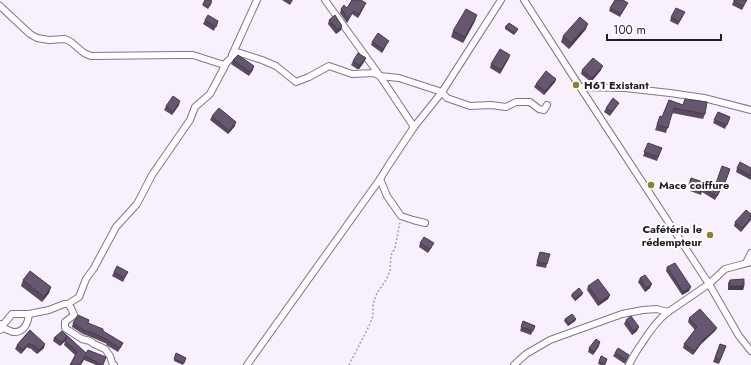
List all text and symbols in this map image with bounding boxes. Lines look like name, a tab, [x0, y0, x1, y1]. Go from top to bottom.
scale bar	[607, 16, 721, 42]
text: 100 m	[613, 21, 646, 39]
place label: H61 Existant	[584, 77, 649, 93]
marker: H61 Existant	[571, 80, 581, 90]
place label: Mace coiffure	[659, 177, 729, 193]
marker: Mace coiffure	[646, 180, 656, 190]
place label: Cafétéria le rédempteur	[642, 221, 702, 250]
marker: Cafétéria le rédempteur	[705, 230, 715, 240]

